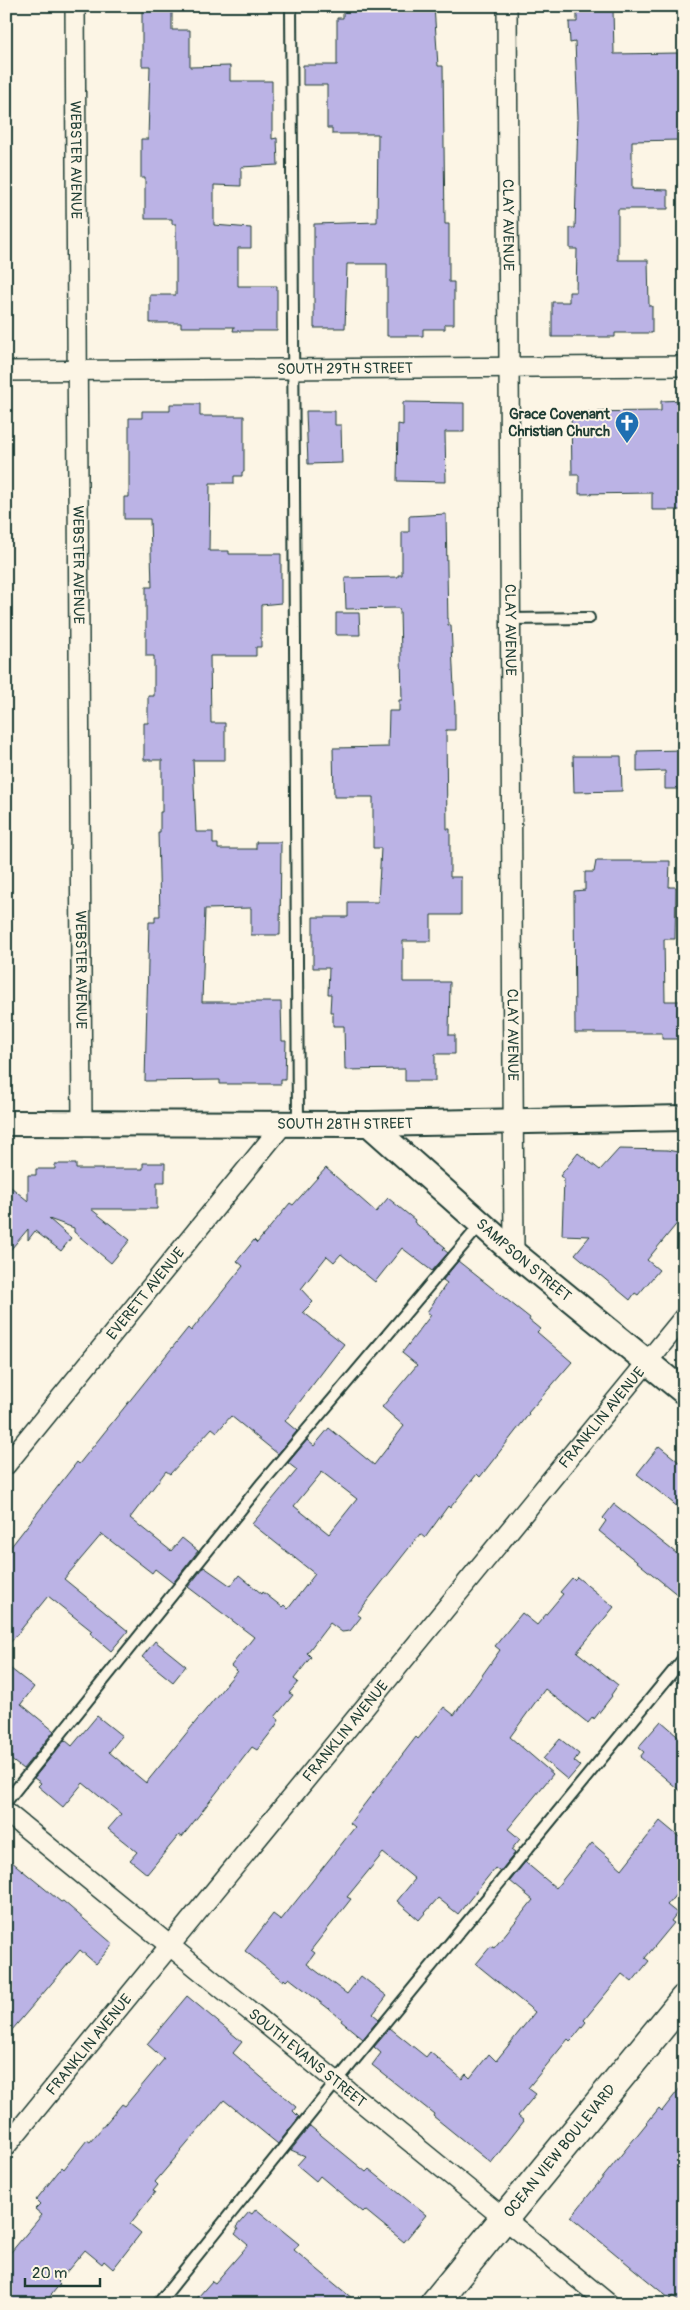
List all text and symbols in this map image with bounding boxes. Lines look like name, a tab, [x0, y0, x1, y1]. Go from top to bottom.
street label: WEBSTER AVENUE	[66, 101, 85, 220]
street label: CLAY AVENUE	[498, 179, 517, 271]
street label: SOUTH 29TH STREET	[277, 359, 413, 379]
place label: Grace Covenant Christian Church	[508, 405, 611, 441]
church icon: Grace Covenant Christian Church	[614, 410, 640, 444]
street label: WEBSTER AVENUE	[68, 506, 88, 625]
street label: CLAY AVENUE	[500, 584, 520, 676]
street label: WEBSTER AVENUE	[71, 911, 90, 1030]
street label: CLAY AVENUE	[503, 989, 522, 1081]
street label: SOUTH 28TH STREET	[277, 1114, 413, 1134]
street label: SAMPSON STREET	[472, 1215, 575, 1306]
street label: EVERETT AVENUE	[103, 1244, 189, 1344]
street label: FRANKLIN AVENUE	[555, 1363, 649, 1473]
street label: FRANKLIN AVENUE	[299, 1677, 393, 1786]
street label: FRANKLIN AVENUE	[42, 1990, 137, 2100]
street label: SOUTH EVANS STREET	[244, 2005, 370, 2112]
street label: OCEAN VIEW BOULEVARD	[500, 2081, 620, 2222]
scale bar	[25, 2255, 100, 2287]
text: 20 m	[32, 2264, 67, 2283]

